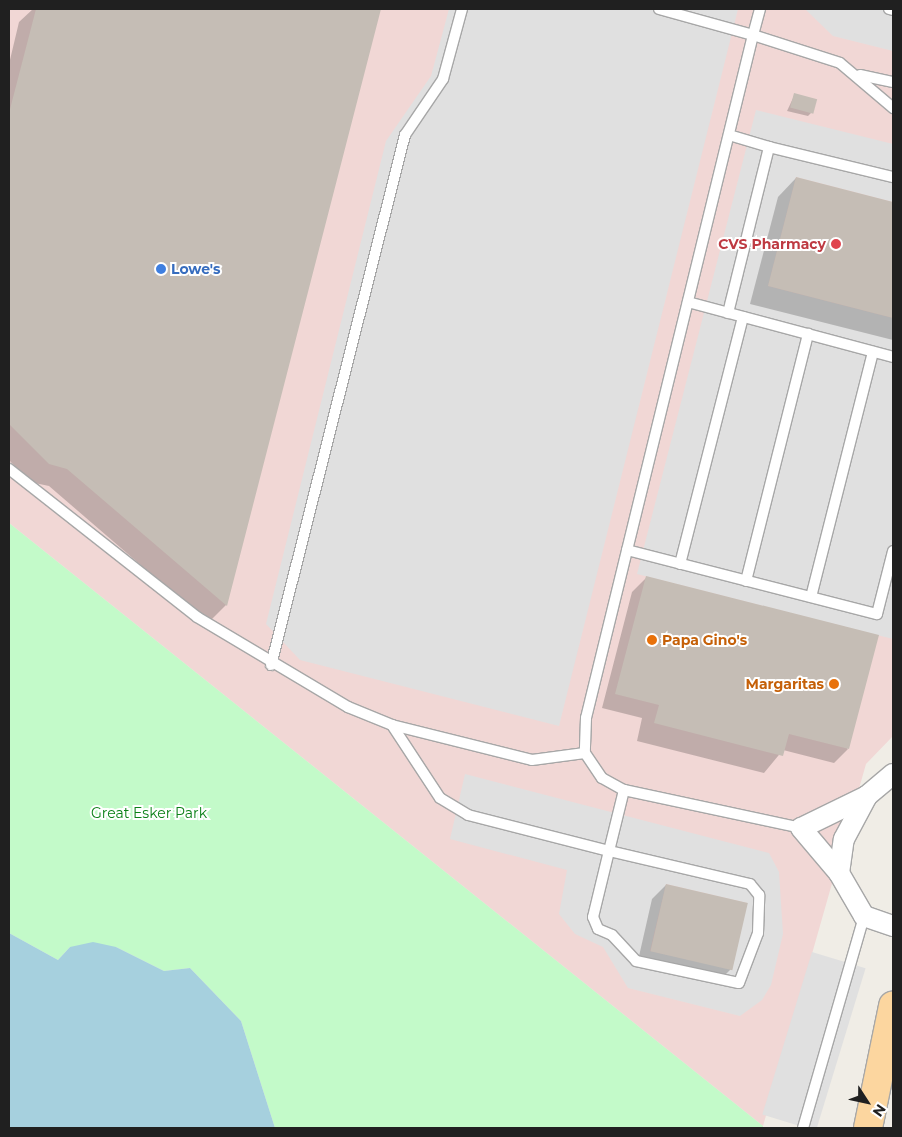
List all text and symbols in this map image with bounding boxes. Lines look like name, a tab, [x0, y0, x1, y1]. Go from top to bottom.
place label: CVS Pharmacy	[718, 236, 826, 252]
marker: CVS Pharmacy	[830, 238, 842, 250]
place label: Lowe's	[171, 261, 221, 277]
marker: Lowe's	[155, 263, 167, 275]
place label: Papa Gino's	[662, 632, 747, 648]
marker: Papa Gino's	[646, 634, 658, 646]
place label: Margaritas	[746, 676, 824, 692]
marker: Margaritas	[828, 678, 840, 690]
park label: Great Esker Park	[91, 805, 207, 821]
north arrow	[842, 1077, 892, 1127]
text: N	[869, 1101, 890, 1120]

